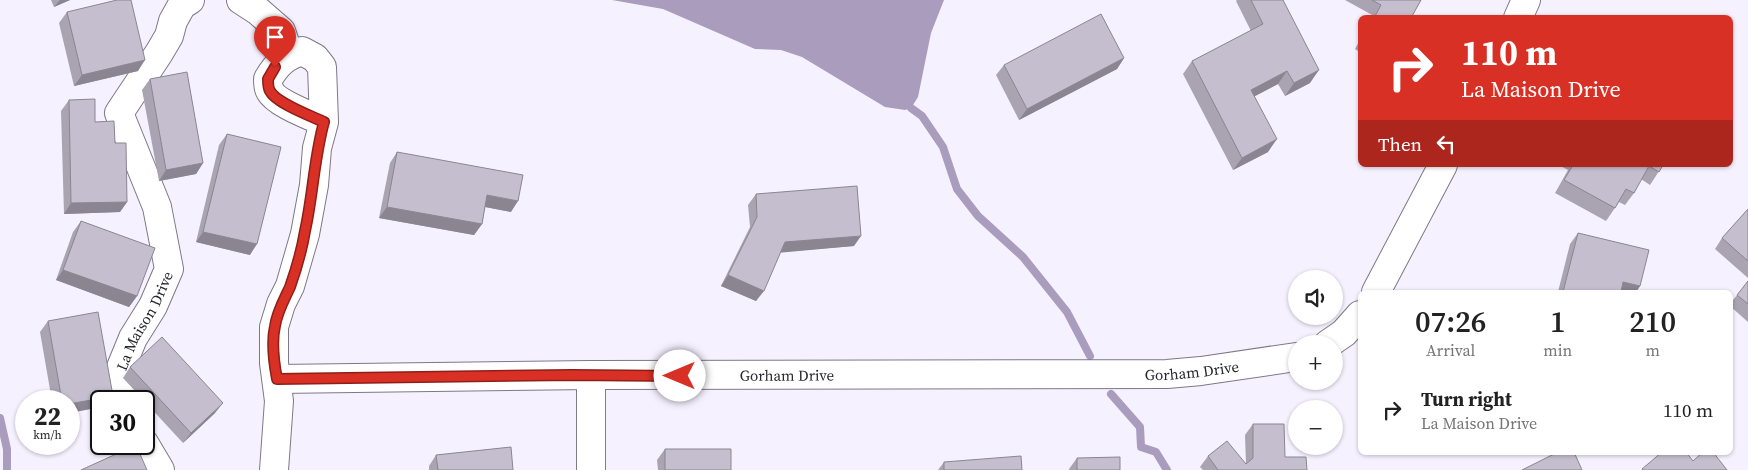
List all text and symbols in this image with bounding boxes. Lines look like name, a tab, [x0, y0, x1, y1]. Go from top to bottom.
pin	[254, 16, 296, 67]
icon: arrive	[261, 23, 289, 51]
text: 110 m	[1461, 29, 1557, 77]
icon: right	[1378, 35, 1443, 100]
text: La Maison Drive	[1461, 74, 1621, 104]
icon: left	[1432, 130, 1460, 158]
text: Then	[1378, 131, 1422, 157]
street label: La Maison Drive	[110, 267, 178, 373]
map controls	[1288, 270, 1343, 455]
button: sound	[1288, 270, 1343, 325]
text: 07:26	[1415, 301, 1486, 342]
text: 1	[1550, 301, 1566, 342]
text: 210	[1629, 301, 1676, 342]
button: +	[1288, 335, 1343, 390]
text: Arrival	[1426, 339, 1475, 361]
text: min	[1543, 339, 1572, 361]
text: m	[1645, 339, 1660, 361]
position arrow	[653, 349, 705, 401]
street label: Gorham Drive	[1145, 355, 1241, 385]
street label: Gorham Drive	[740, 364, 835, 385]
text: Turn right	[1421, 386, 1512, 412]
speed limit sign: 30	[90, 390, 155, 455]
icon: right	[1378, 396, 1406, 424]
text: 110 m	[1663, 397, 1713, 423]
text: 22	[34, 399, 61, 433]
button: −	[1288, 400, 1343, 455]
text: La Maison Drive	[1421, 412, 1537, 434]
text: km/h	[33, 427, 62, 443]

